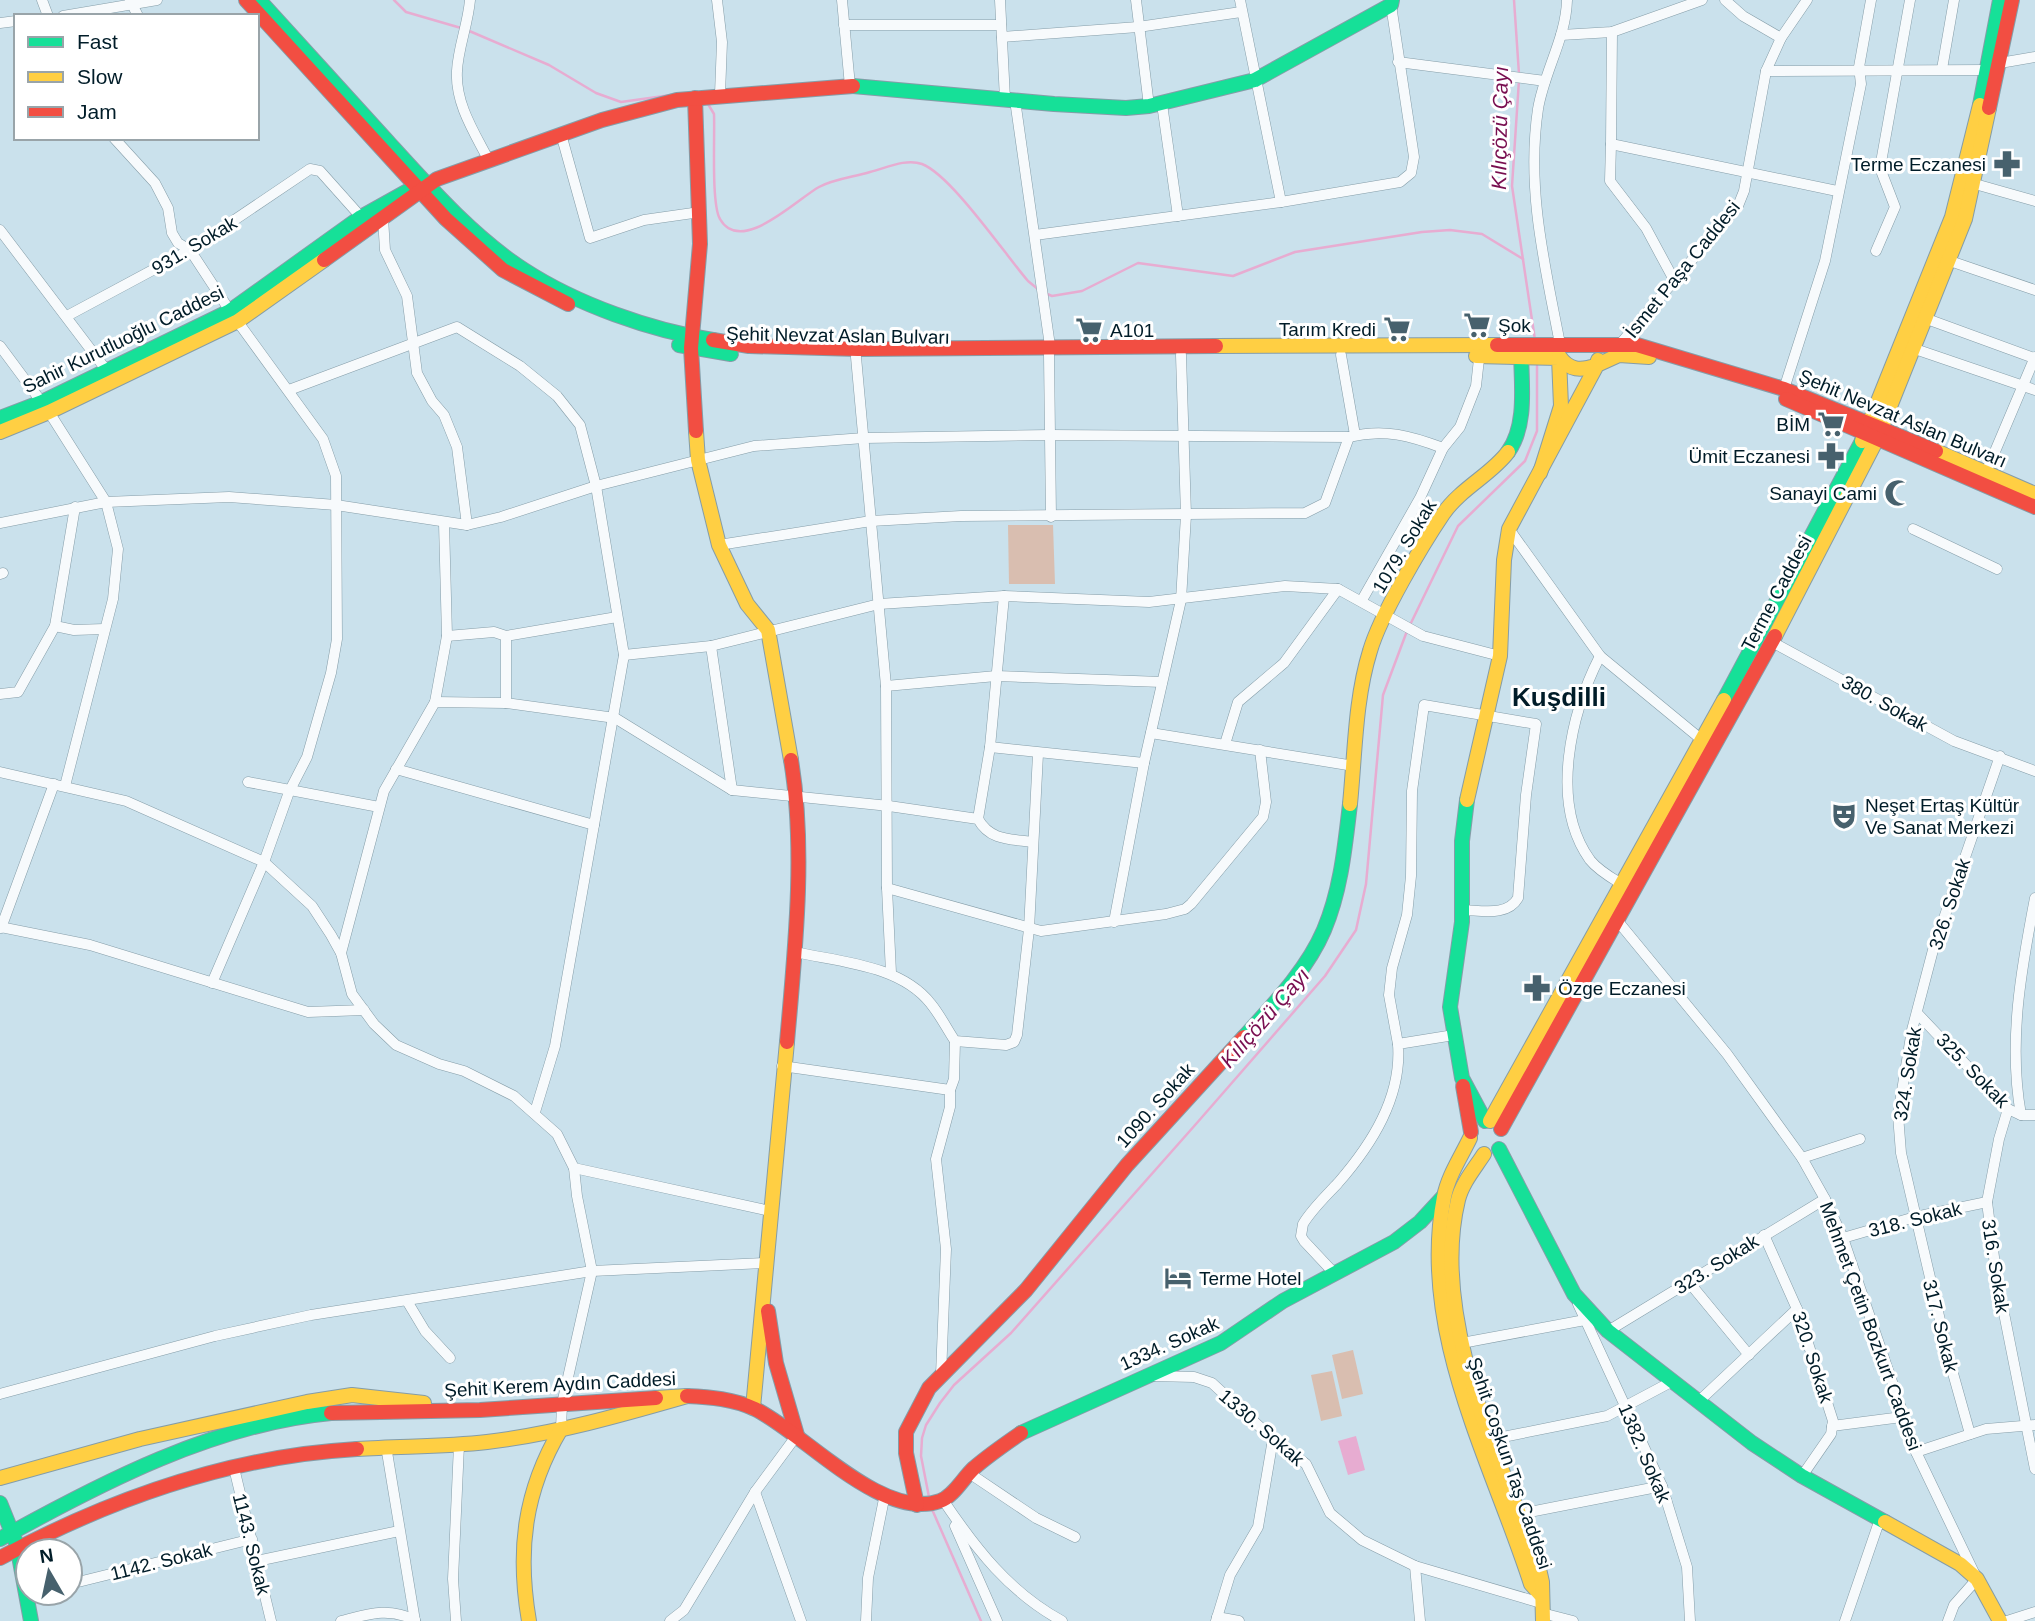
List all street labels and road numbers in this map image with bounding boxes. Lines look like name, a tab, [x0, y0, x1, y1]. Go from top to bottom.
street label: İsmet Paşa Caddesi	[1621, 197, 1744, 342]
street label: 931. Sokak	[148, 212, 241, 279]
street label: Sahir Kurutluoğlu Caddesi	[19, 282, 227, 397]
street label: Şehit Nevzat Aslan Bulvarı	[726, 323, 950, 348]
street label: Şehit Nevzat Aslan Bulvarı	[1796, 365, 2010, 472]
street label: 1079. Sokak	[1368, 495, 1441, 597]
street label: Terme Caddesi	[1737, 532, 1816, 655]
street label: 380. Sokak	[1838, 671, 1932, 736]
street label: 326. Sokak	[1925, 855, 1974, 953]
street label: 324. Sokak	[1890, 1025, 1925, 1123]
street label: 325. Sokak	[1932, 1029, 2014, 1112]
street label: 1090. Sokak	[1112, 1059, 1199, 1152]
street label: 318. Sokak	[1866, 1198, 1964, 1241]
street label: Mehmet Çetin Bozkurt Caddesi	[1816, 1199, 1925, 1453]
street label: 316. Sokak	[1978, 1217, 2013, 1315]
street label: 323. Sokak	[1670, 1230, 1763, 1299]
street label: 317. Sokak	[1919, 1277, 1962, 1375]
street label: 320. Sokak	[1788, 1309, 1837, 1406]
street label: 1334. Sokak	[1117, 1312, 1222, 1375]
street label: Şehit Coşkun Taş Caddesi	[1463, 1355, 1556, 1572]
street label: Şehit Kerem Aydın Caddesi	[444, 1368, 676, 1401]
street label: 1330. Sokak	[1215, 1385, 1309, 1470]
street label: 1382. Sokak	[1614, 1400, 1675, 1506]
street label: 1143. Sokak	[229, 1491, 274, 1598]
street label: 1142. Sokak	[108, 1539, 215, 1584]

